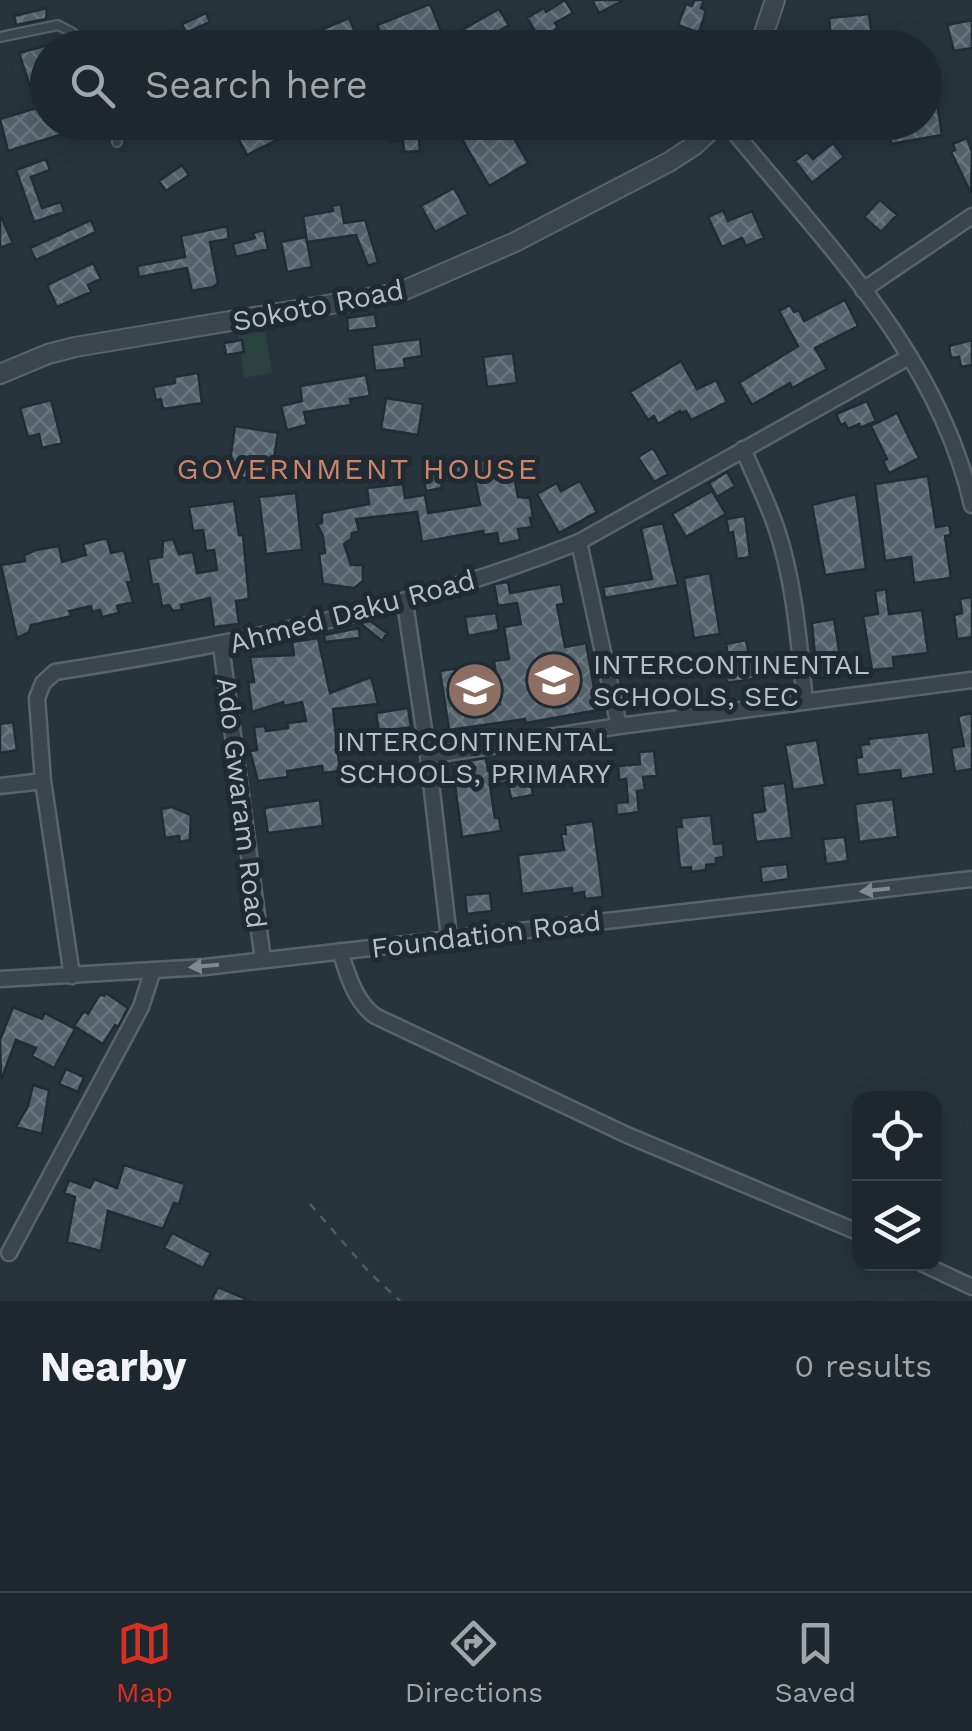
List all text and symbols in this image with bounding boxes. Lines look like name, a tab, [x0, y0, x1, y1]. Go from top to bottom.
search box	[30, 30, 942, 140]
icon: search	[65, 58, 120, 113]
text: Search here	[145, 63, 368, 107]
street label: Sokoto Road	[230, 273, 406, 338]
district label: GOVERNMENT HOUSE	[177, 451, 539, 486]
street label: Ahmed Daku Road	[226, 563, 479, 660]
place label: INTERCONTINENTAL SCHOOLS, SEC	[593, 648, 870, 713]
school or university icon: INTERCONTINENTAL SCHOOLS, SEC	[524, 650, 584, 710]
school or university icon: INTERCONTINENTAL SCHOOLS, PRIMARY	[445, 660, 505, 720]
street label: Ado Gwaram Road	[210, 676, 273, 931]
place label: INTERCONTINENTAL SCHOOLS, PRIMARY	[337, 725, 613, 790]
one-way arrow	[859, 882, 890, 898]
street label: Foundation Road	[369, 904, 603, 965]
one-way arrow	[188, 959, 220, 975]
map controls	[852, 1091, 942, 1271]
button: locate	[852, 1091, 942, 1181]
button: layers	[852, 1181, 942, 1271]
text: Nearby	[40, 1342, 187, 1391]
text: 0 results	[794, 1347, 932, 1385]
tab: Map	[116, 1616, 173, 1709]
tab: Directions	[405, 1616, 543, 1709]
tab: Saved	[775, 1616, 856, 1709]

